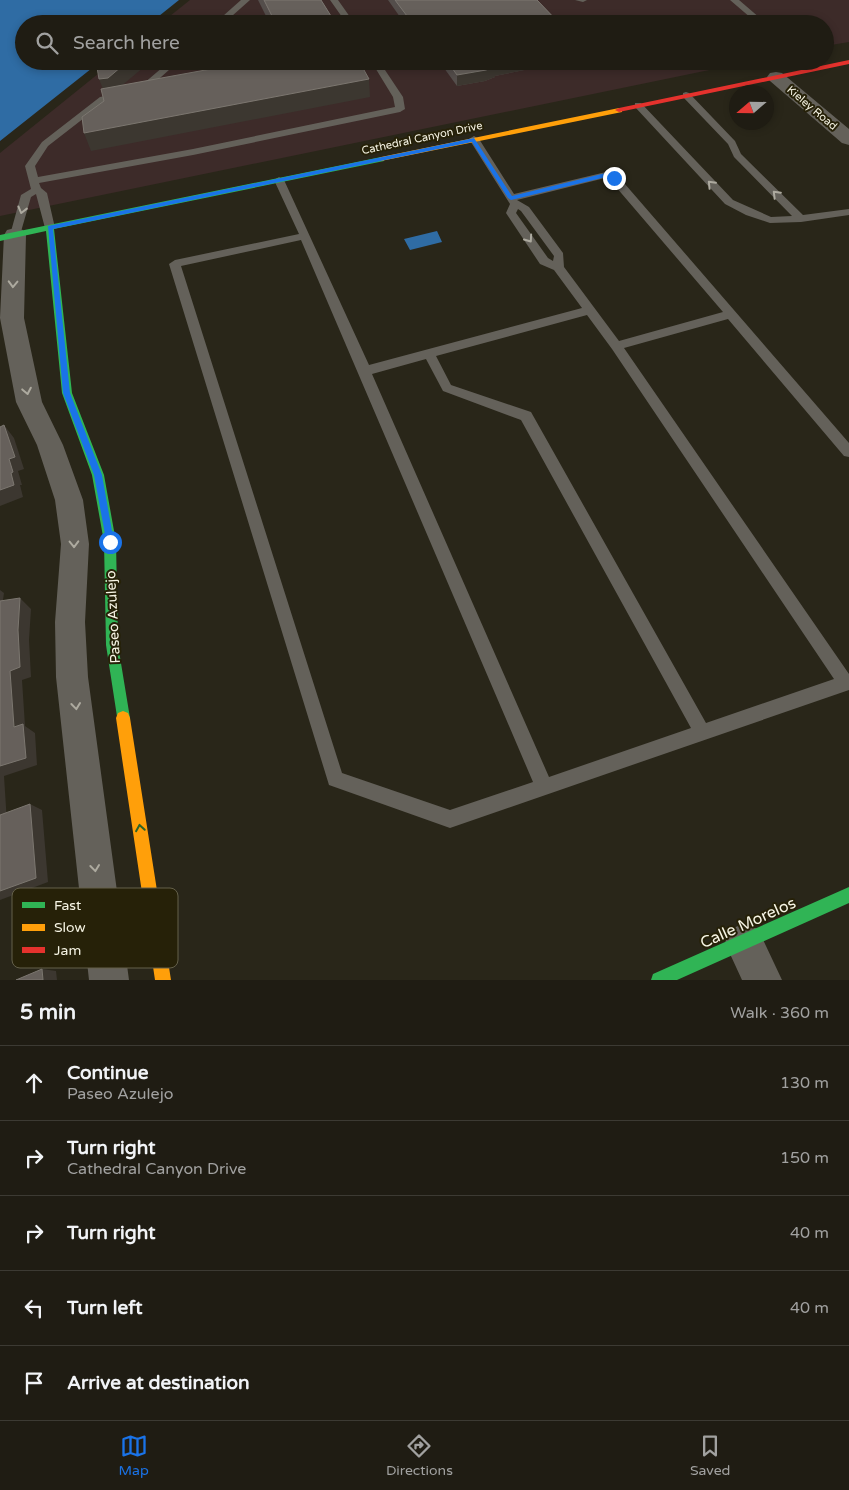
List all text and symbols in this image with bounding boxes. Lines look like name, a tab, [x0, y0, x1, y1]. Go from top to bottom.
search box	[15, 15, 834, 70]
icon: search	[33, 29, 61, 57]
text: Search here	[73, 32, 180, 54]
street label: Kieley Road	[784, 83, 840, 133]
north arrow	[729, 85, 774, 130]
street label: Cathedral Canyon Drive	[360, 119, 484, 157]
route end	[603, 167, 626, 190]
one-way arrow	[708, 180, 717, 189]
one-way arrow	[773, 191, 782, 200]
one-way arrow	[17, 206, 28, 215]
one-way arrow	[523, 233, 532, 243]
one-way arrow	[7, 280, 18, 288]
one-way arrow	[21, 386, 31, 395]
route start	[99, 531, 122, 554]
one-way arrow	[69, 540, 79, 548]
street label: Paseo Azulejo	[102, 570, 124, 664]
one-way arrow	[70, 703, 81, 711]
one-way arrow	[135, 824, 146, 832]
one-way arrow	[89, 864, 100, 872]
legend	[12, 888, 178, 968]
street label: Calle Morelos	[697, 893, 799, 953]
text: Fast	[54, 897, 82, 914]
text: Slow	[54, 919, 86, 936]
text: Jam	[54, 942, 81, 959]
text: 5 min	[20, 1000, 76, 1025]
text: Walk · 360 m	[730, 1003, 829, 1023]
text: Continue	[67, 1062, 149, 1084]
icon: ahead	[20, 1069, 48, 1097]
text: 130 m	[780, 1073, 829, 1093]
text: Paseo Azulejo	[67, 1084, 173, 1104]
text: Turn right	[67, 1137, 155, 1159]
icon: right	[20, 1144, 48, 1172]
text: 150 m	[780, 1148, 829, 1168]
text: Cathedral Canyon Drive	[67, 1159, 246, 1179]
icon: right	[20, 1219, 48, 1247]
text: Turn right	[67, 1222, 155, 1244]
text: 40 m	[790, 1223, 829, 1243]
icon: left	[20, 1294, 48, 1322]
text: Turn left	[67, 1297, 143, 1319]
text: 40 m	[790, 1298, 829, 1318]
icon: arrive	[20, 1369, 48, 1397]
text: Arrive at destination	[67, 1372, 250, 1394]
tab: Map	[119, 1432, 149, 1479]
tab: Directions	[386, 1432, 453, 1479]
tab: Saved	[690, 1432, 730, 1479]

